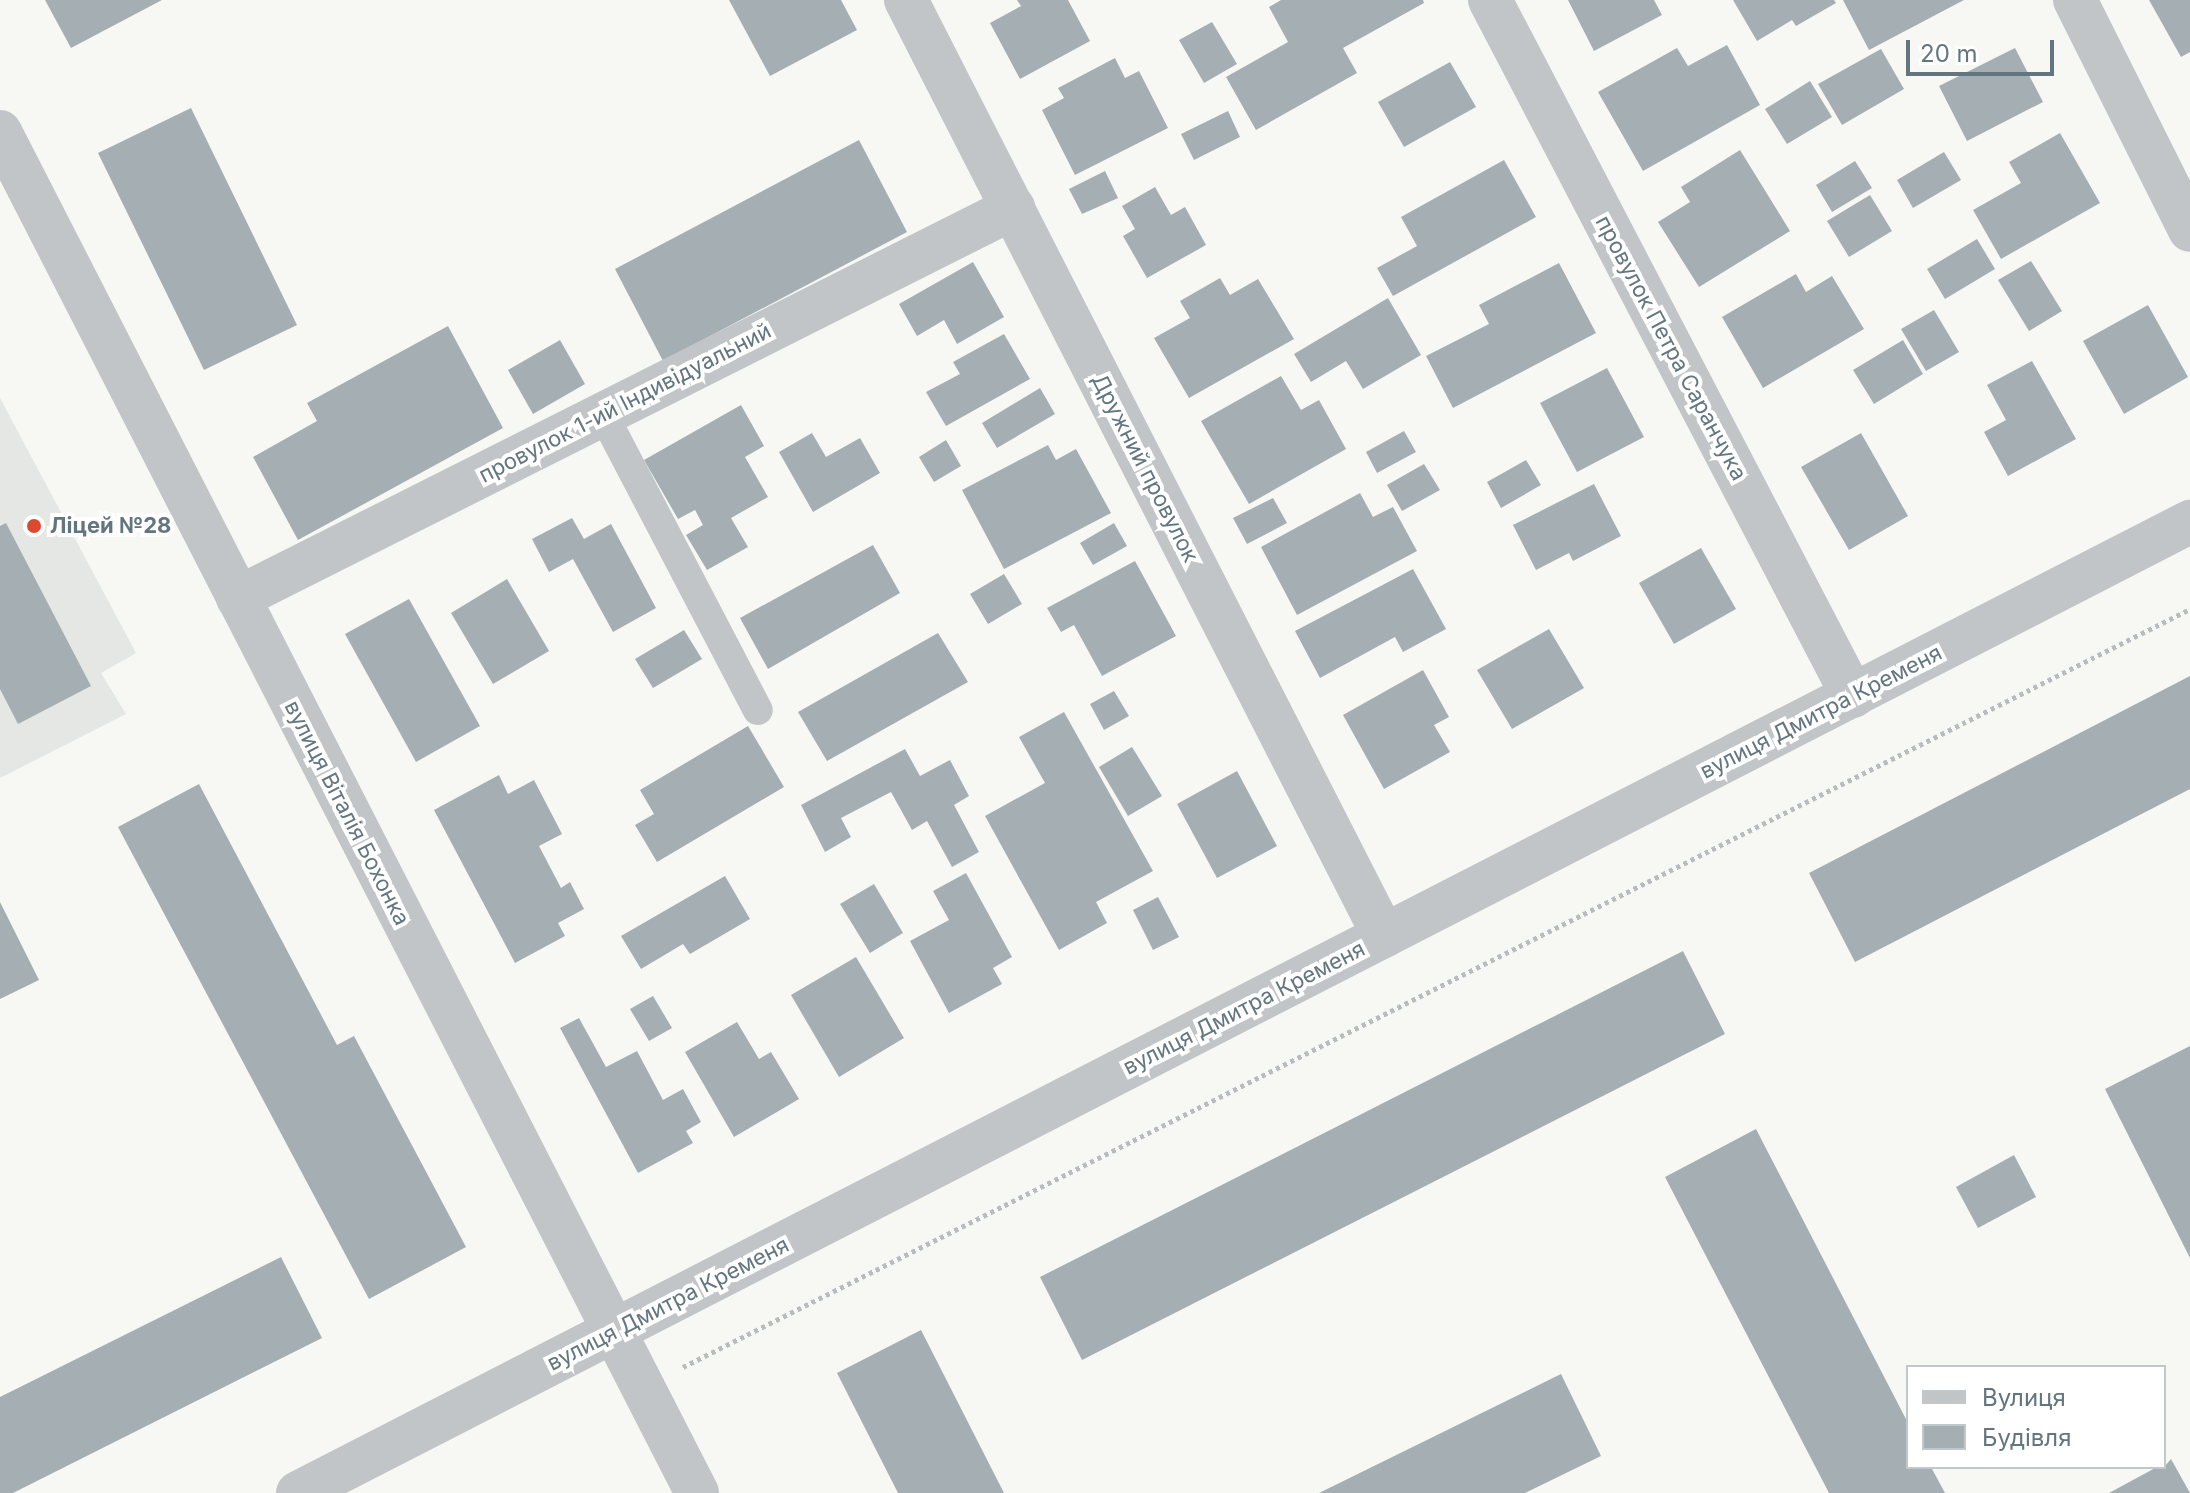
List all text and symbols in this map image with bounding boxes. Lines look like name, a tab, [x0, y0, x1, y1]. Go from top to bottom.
scale bar	[1910, 24, 2058, 74]
text: 20 m	[1920, 39, 1978, 68]
street label: провулок Петра Саранчука	[1590, 211, 1752, 485]
street label: провулок 1-ий Індивідуальний	[474, 318, 776, 488]
street label: Дружний провулок	[1086, 370, 1204, 566]
place label: Ліцей №28	[50, 513, 171, 539]
marker: Ліцей №28	[25, 517, 43, 535]
street label: вулиця Дмитра Кременя	[1696, 639, 1946, 785]
street label: вулиця Віталія Бохонка	[279, 696, 415, 930]
street label: вулиця Дмитра Кременя	[1119, 935, 1369, 1081]
street label: вулиця Дмитра Кременя	[543, 1231, 793, 1377]
legend	[1906, 1365, 2166, 1469]
text: Вулиця	[1982, 1383, 2066, 1412]
text: Будівля	[1982, 1423, 2071, 1452]

